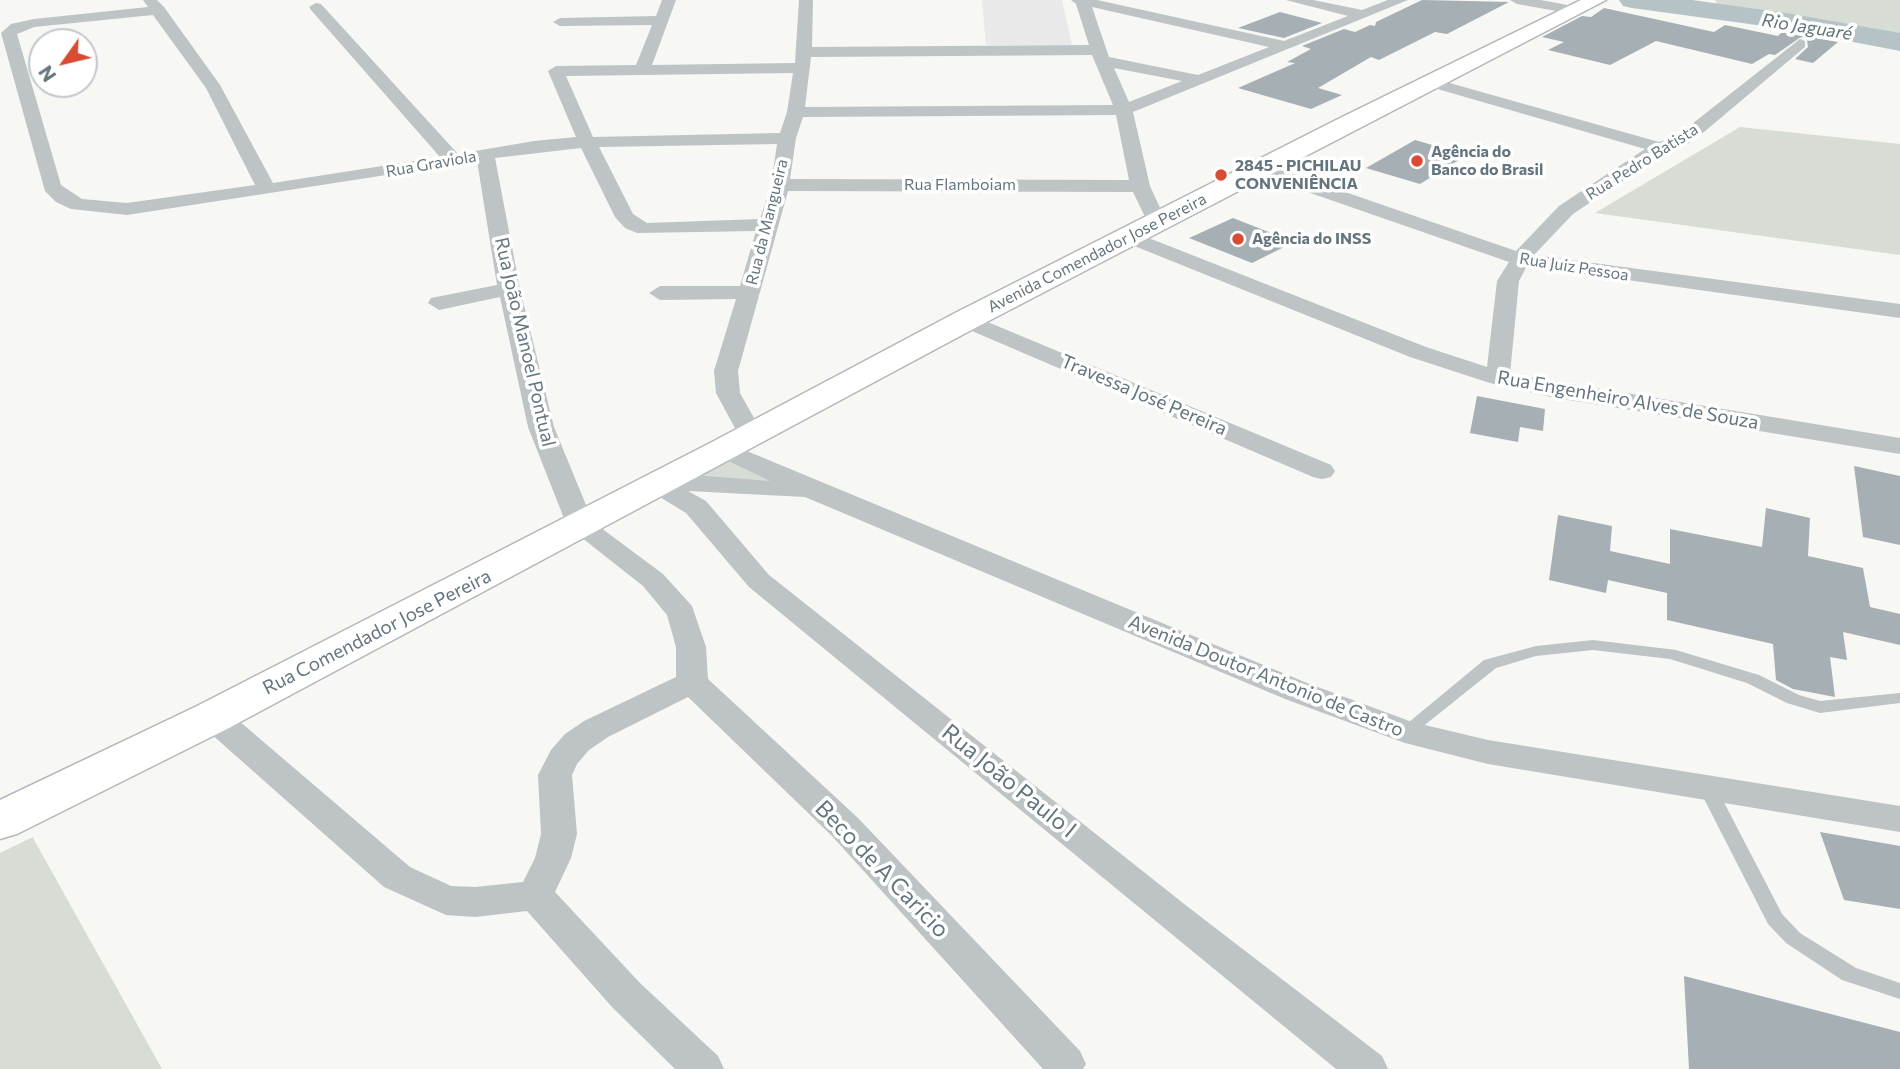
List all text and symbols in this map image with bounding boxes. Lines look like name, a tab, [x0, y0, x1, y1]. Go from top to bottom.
water label: Rio Jaguaré	[1760, 9, 1854, 45]
north arrow	[28, 28, 98, 98]
text: N	[33, 62, 60, 86]
street label: Rua Pedro Batista	[1582, 120, 1702, 204]
place label: Agência do Banco do Brasil	[1431, 142, 1543, 180]
street label: Rua Graviola	[384, 147, 478, 181]
marker: Agência do Banco do Brasil	[1409, 153, 1425, 169]
place label: 2845 - PICHILAU CONVENIÊNCIA	[1235, 156, 1361, 194]
street label: Rua da Mangueira	[742, 157, 792, 287]
marker: 2845 - PICHILAU CONVENIÊNCIA	[1213, 167, 1229, 183]
street label: Rua Flamboiam	[904, 175, 1016, 195]
street label: Avenida Comendador Jose Pereira	[984, 189, 1210, 317]
place label: Agência do INSS	[1252, 229, 1371, 249]
marker: Agência do INSS	[1230, 231, 1246, 247]
street label: Rua João Manoel Pontual	[490, 235, 560, 449]
street label: Rua Juiz Pessoa	[1518, 249, 1630, 285]
street label: Travessa José Pereira	[1058, 350, 1230, 440]
street label: Rua Engenheiro Alves de Souza	[1496, 366, 1760, 434]
street label: Rua Comendador Jose Pereira	[259, 564, 495, 700]
street label: Avenida Doutor Antonio de Castro	[1125, 610, 1407, 742]
street label: Rua João Paulo I	[936, 718, 1082, 844]
street label: Beco de A Caricio	[809, 794, 955, 944]

